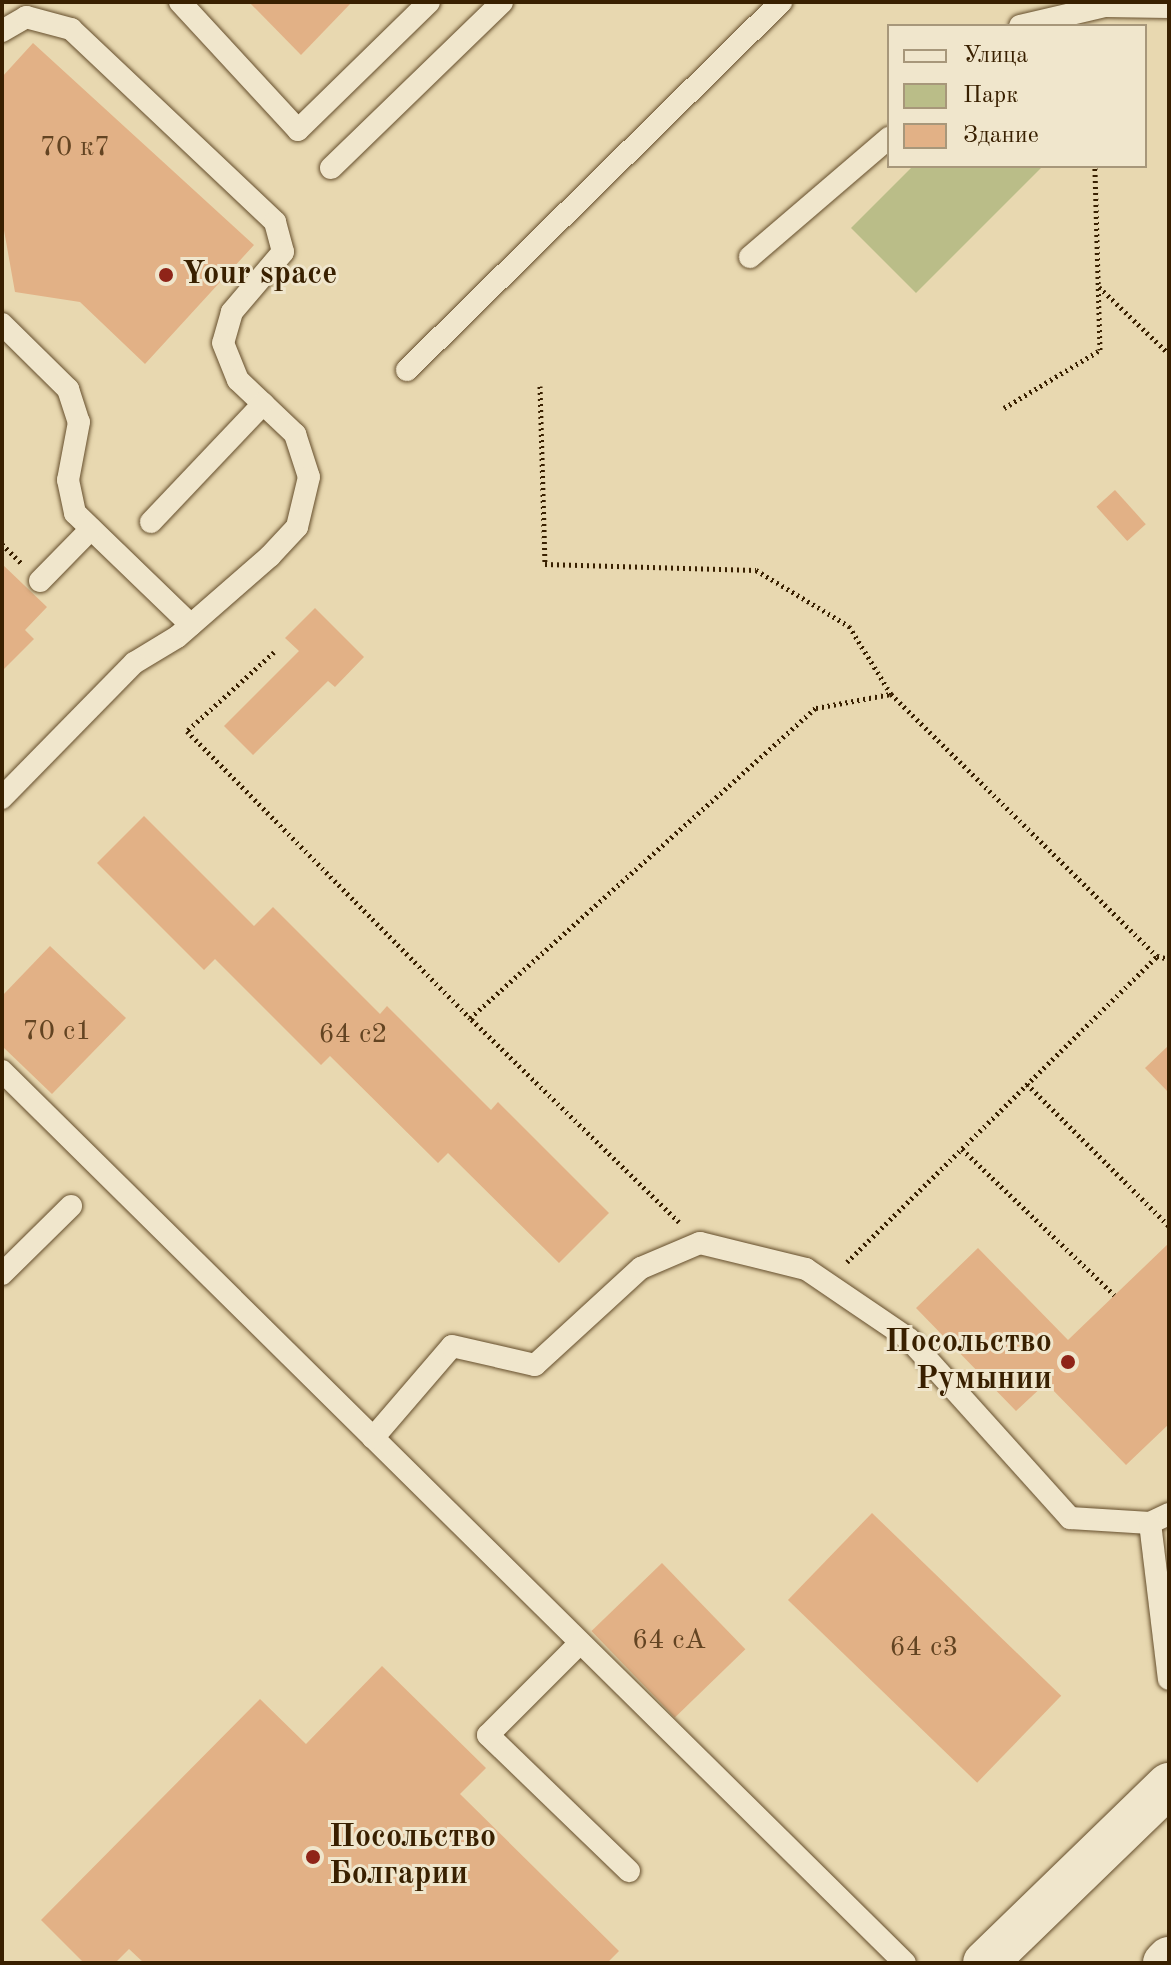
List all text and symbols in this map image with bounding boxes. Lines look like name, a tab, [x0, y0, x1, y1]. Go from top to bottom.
legend	[887, 24, 1147, 168]
text: Улица	[963, 44, 1028, 68]
text: Парк	[963, 84, 1018, 108]
text: Здание	[963, 124, 1039, 148]
house number: 70 к7	[40, 131, 110, 165]
place label: Your space	[182, 256, 337, 294]
marker: Your space	[157, 266, 175, 284]
house number: 70 с1	[23, 1015, 91, 1049]
house number: 64 с2	[319, 1018, 387, 1052]
place label: Посольство Румынии	[885, 1325, 1052, 1400]
marker: Посольство Румынии	[1059, 1353, 1077, 1371]
house number: 64 сА	[632, 1624, 706, 1658]
house number: 64 с3	[890, 1631, 958, 1665]
place label: Посольство Болгарии	[329, 1820, 496, 1895]
marker: Посольство Болгарии	[304, 1848, 322, 1866]

